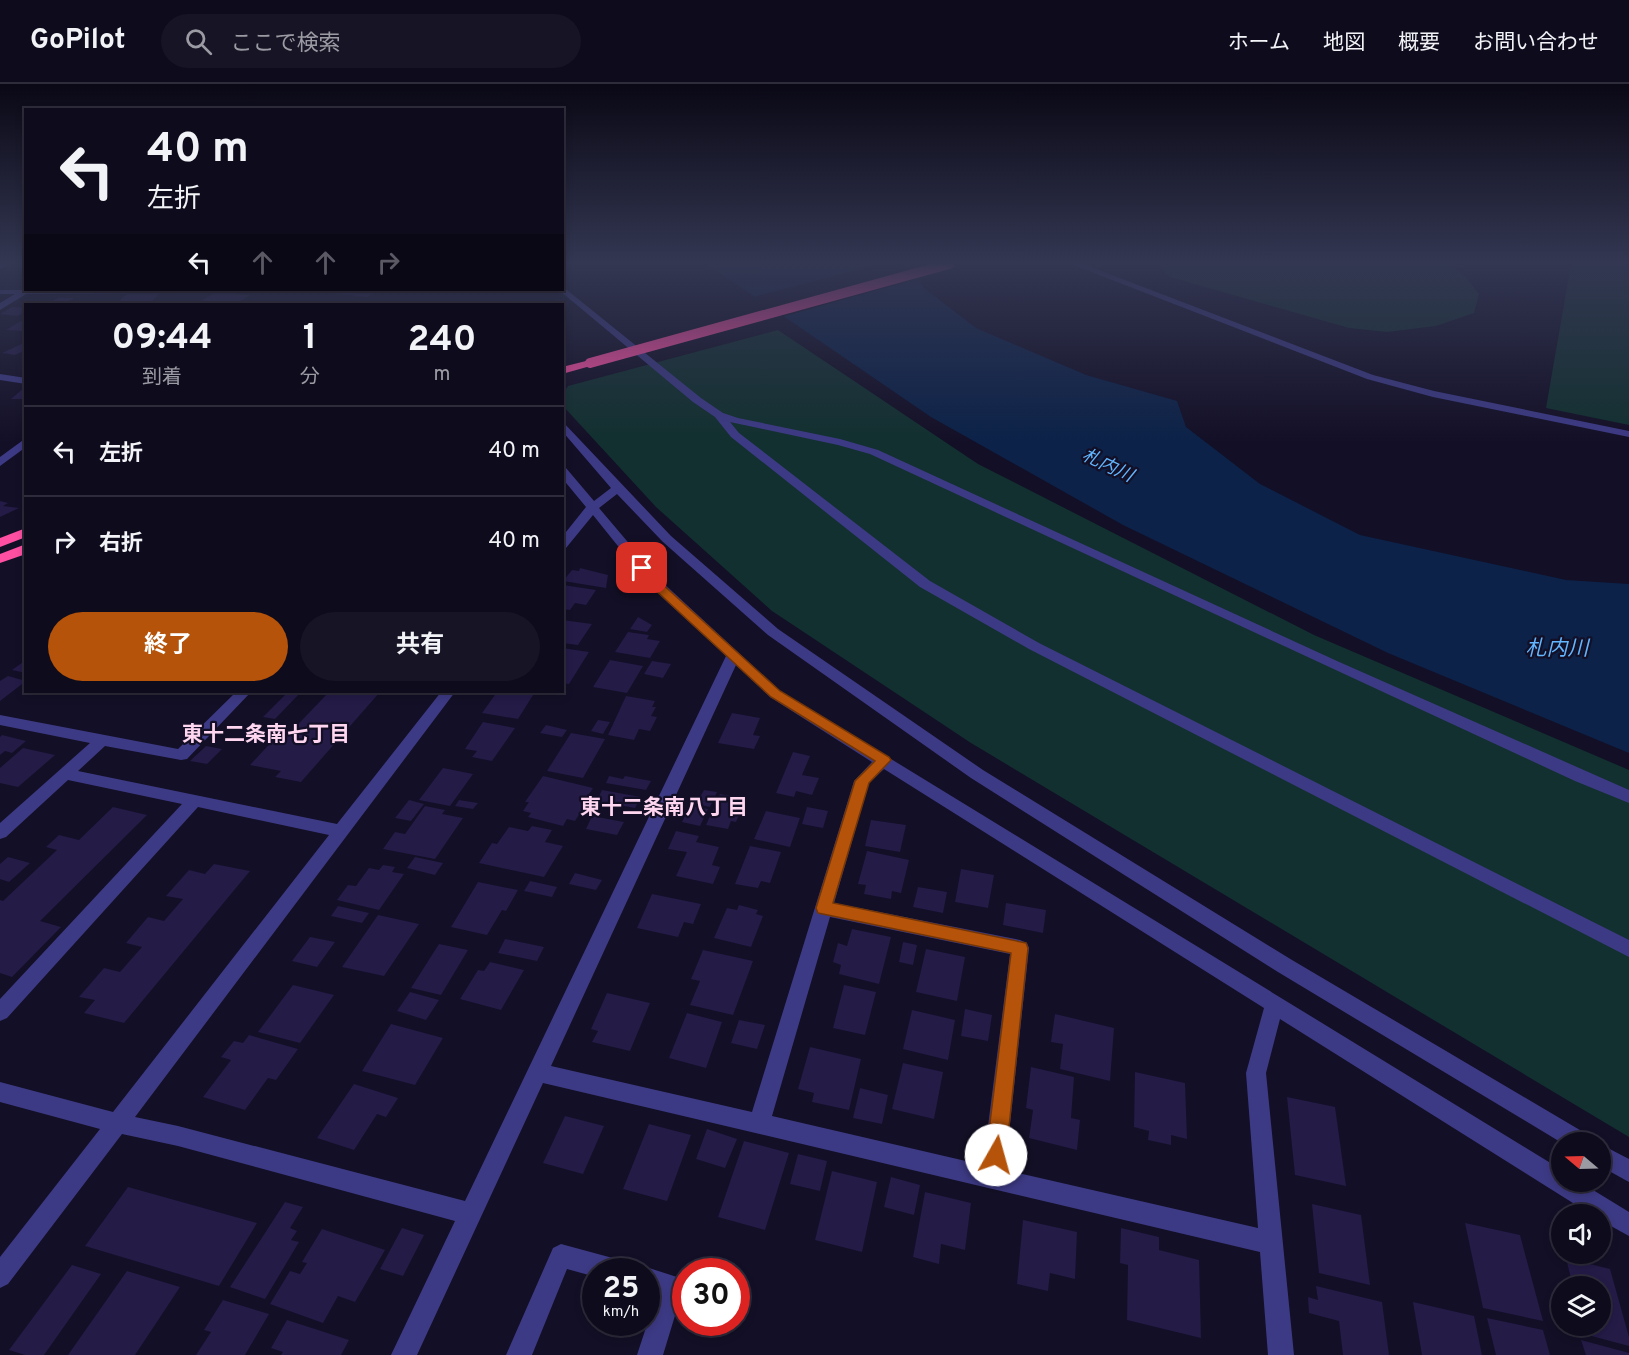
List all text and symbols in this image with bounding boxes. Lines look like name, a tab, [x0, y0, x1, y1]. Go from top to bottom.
search box	[161, 14, 581, 68]
text: GoPilot	[30, 23, 125, 59]
icon: search	[182, 25, 215, 58]
text: ホーム	[1228, 30, 1290, 57]
text: 地図	[1323, 30, 1365, 57]
text: 概要	[1398, 30, 1440, 57]
text: お問い合わせ	[1473, 30, 1599, 57]
text: ここで検索	[230, 31, 341, 58]
text: 40 m	[147, 124, 249, 177]
icon: left	[48, 132, 126, 210]
text: 左折	[147, 183, 201, 217]
icon: left	[183, 246, 216, 279]
icon: ahead	[246, 246, 279, 279]
icon: ahead	[309, 246, 342, 279]
icon: right	[372, 246, 405, 279]
text: 09:44	[112, 316, 212, 362]
text: 1	[303, 316, 317, 362]
text: 240	[408, 318, 476, 364]
text: m	[433, 362, 450, 388]
text: 到着	[142, 365, 182, 391]
text: 分	[300, 365, 320, 391]
icon: left	[48, 435, 81, 468]
text: 40 m	[488, 438, 540, 465]
text: 左折	[99, 441, 143, 468]
water label: 札内川	[1078, 445, 1139, 489]
icon: right	[48, 525, 81, 558]
text: 40 m	[488, 528, 540, 555]
text: 右折	[99, 531, 143, 558]
pin	[616, 542, 667, 593]
icon: arrive	[625, 551, 658, 584]
button: 終了	[48, 612, 288, 681]
button: 共有	[300, 612, 540, 681]
water label: 札内川	[1526, 636, 1590, 663]
district label: 東十二条南七丁目	[182, 722, 350, 749]
district label: 東十二条南八丁目	[580, 795, 748, 822]
position arrow	[964, 1123, 1028, 1187]
north arrow	[1551, 1132, 1611, 1192]
map controls	[1551, 1132, 1611, 1336]
button: sound	[1551, 1204, 1611, 1264]
speed limit sign: 30	[672, 1258, 750, 1336]
text: 25	[603, 1271, 639, 1308]
button: layers	[1551, 1276, 1611, 1336]
text: km/h	[603, 1303, 639, 1322]

